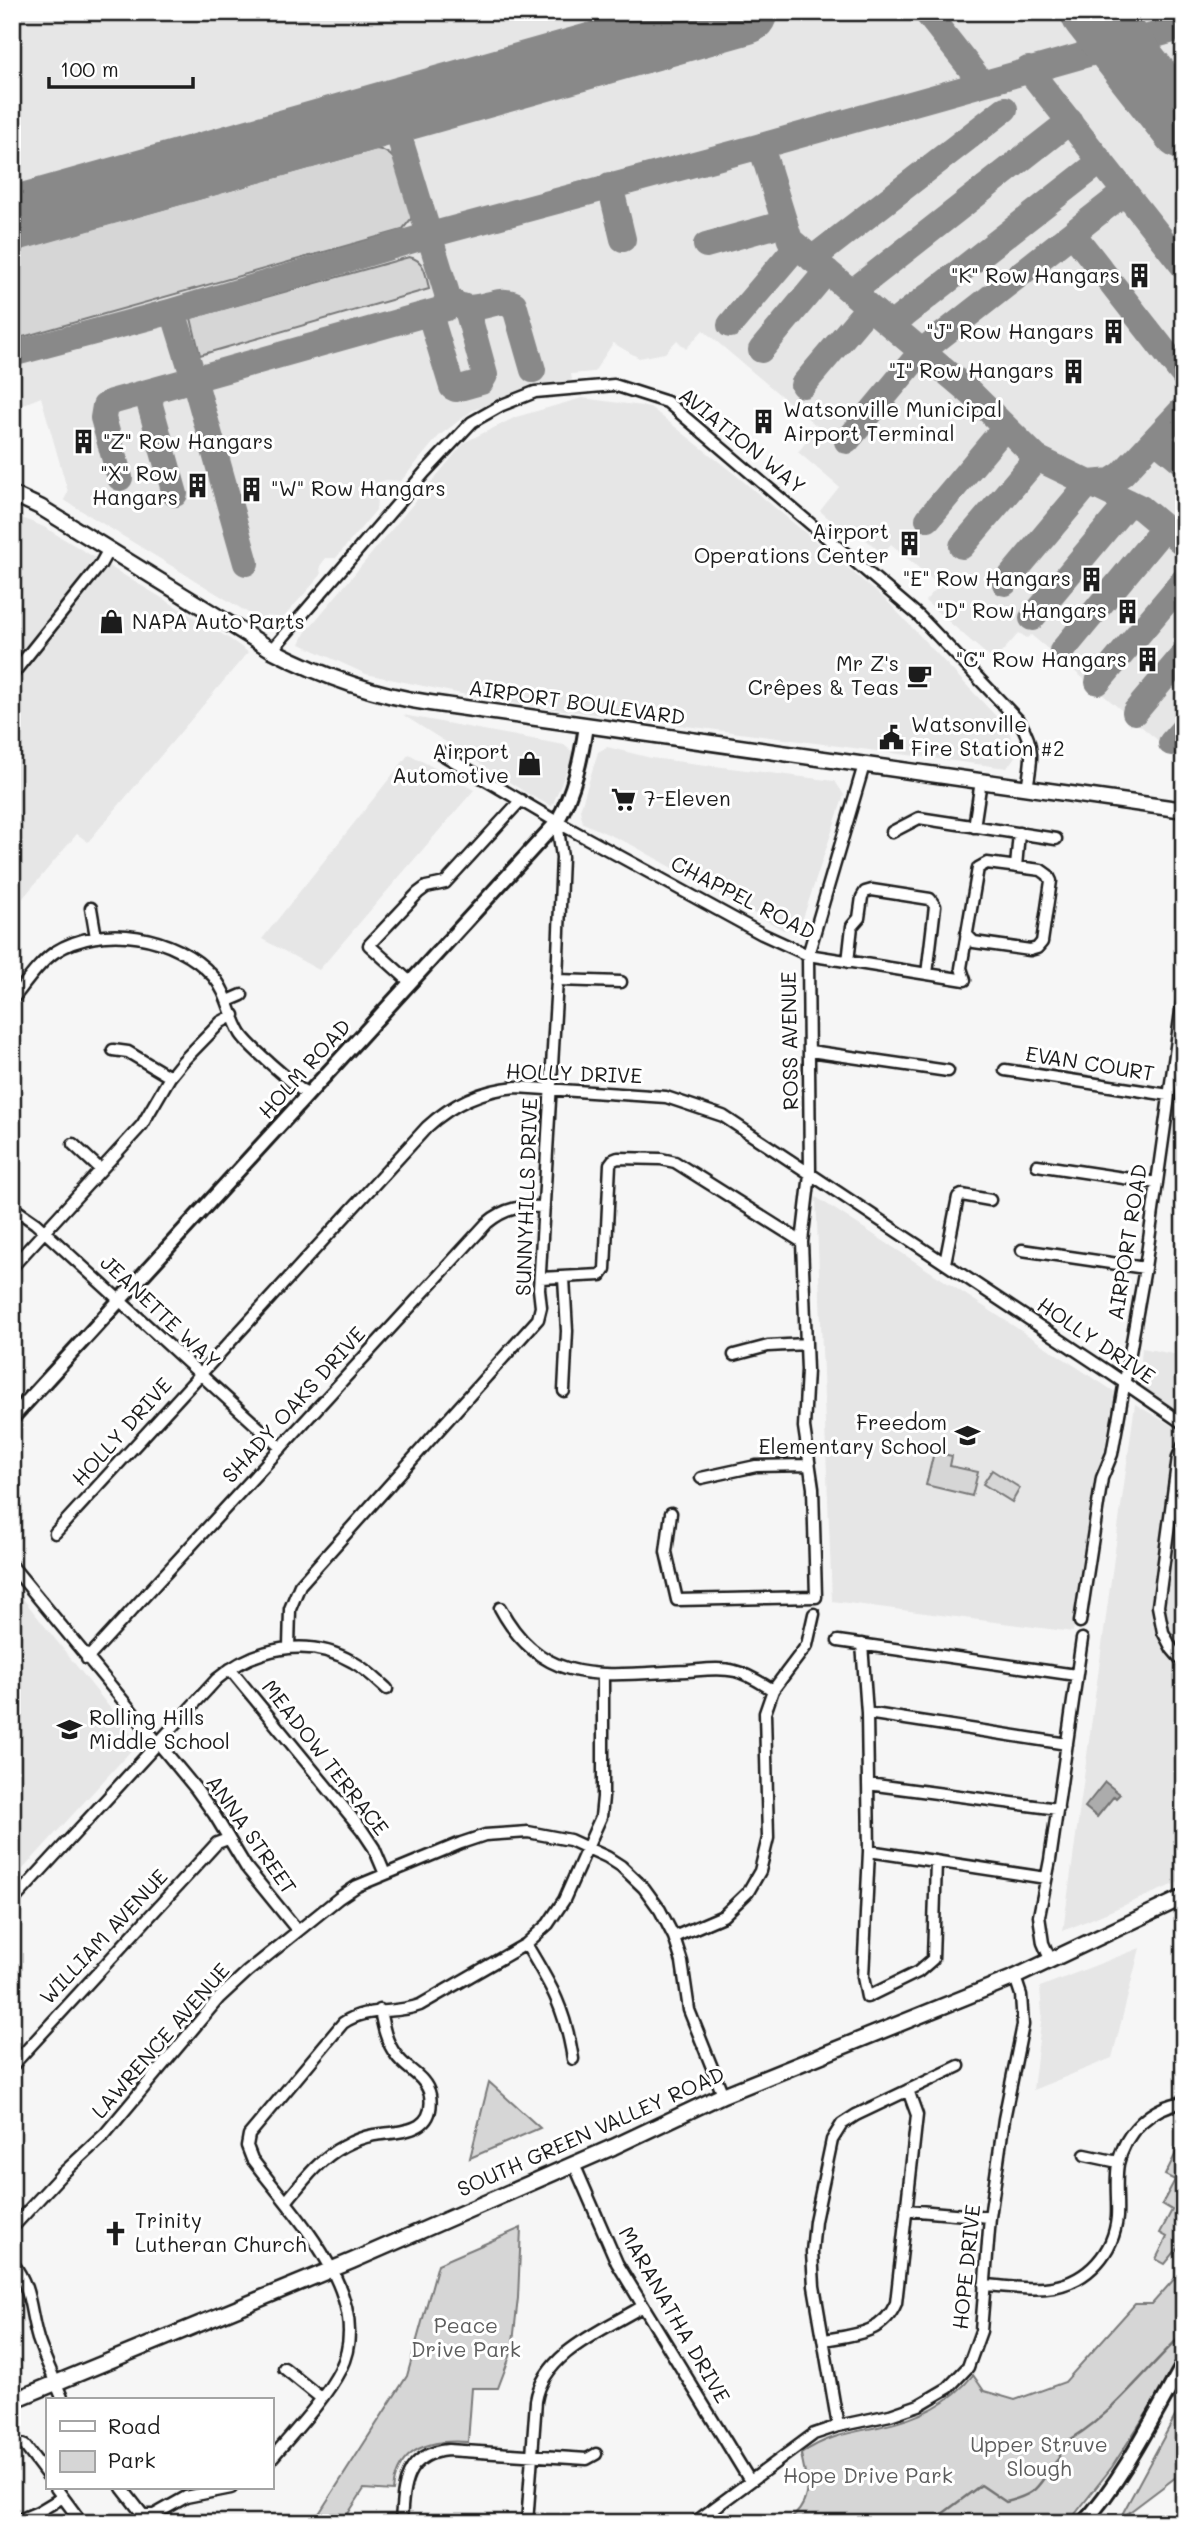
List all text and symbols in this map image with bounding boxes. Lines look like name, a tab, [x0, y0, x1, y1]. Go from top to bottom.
scale bar	[49, 46, 192, 90]
text: 100 m	[60, 55, 119, 82]
place label: "K" Row Hangars	[951, 261, 1120, 288]
building icon: "K" Row Hangars	[1126, 262, 1154, 290]
place label: "J" Row Hangars	[926, 317, 1094, 344]
building icon: "J" Row Hangars	[1100, 318, 1128, 346]
place label: "I" Row Hangars	[889, 356, 1054, 383]
building icon: "I" Row Hangars	[1060, 357, 1088, 385]
street label: AVIATION WAY	[674, 381, 812, 499]
place label: Watsonville Municipal Airport Terminal	[783, 395, 1002, 446]
building icon: Watsonville Municipal Airport Terminal	[749, 408, 777, 436]
place label: "Z" Row Hangars	[103, 427, 273, 454]
building icon: "Z" Row Hangars	[69, 428, 97, 456]
place label: "X" Row Hangars	[92, 459, 178, 510]
building icon: "X" Row Hangars	[184, 472, 212, 500]
place label: "W" Row Hangars	[271, 474, 446, 501]
building icon: "W" Row Hangars	[237, 475, 265, 503]
place label: Airport Operations Center	[694, 517, 889, 568]
building icon: Airport Operations Center	[895, 530, 923, 558]
place label: "E" Row Hangars	[903, 564, 1071, 591]
building icon: "E" Row Hangars	[1077, 565, 1105, 593]
place label: "D" Row Hangars	[936, 596, 1107, 623]
building icon: "D" Row Hangars	[1113, 597, 1141, 625]
place label: NAPA Auto Parts	[132, 607, 305, 634]
shop icon: NAPA Auto Parts	[98, 608, 126, 636]
place label: "C" Row Hangars	[956, 645, 1127, 672]
building icon: "C" Row Hangars	[1133, 646, 1161, 674]
place label: Mr Z's Crêpes & Teas	[748, 649, 899, 700]
cafe icon: Mr Z's Crêpes & Teas	[905, 662, 933, 690]
street label: AIRPORT BOULEVARD	[467, 673, 687, 730]
place label: Watsonville Fire Station #2	[911, 710, 1065, 761]
public building icon: Watsonville Fire Station #2	[877, 723, 905, 751]
place label: Airport Automotive	[392, 737, 509, 788]
shop icon: Airport Automotive	[515, 750, 543, 778]
place label: 7-Eleven	[644, 784, 731, 811]
supermarket icon: 7-Eleven	[610, 785, 638, 813]
street label: CHAPPEL ROAD	[667, 849, 821, 945]
street label: ROSS AVENUE	[774, 971, 803, 1111]
street label: HOLM ROAD	[252, 1012, 356, 1124]
street label: EVAN COURT	[1024, 1039, 1157, 1086]
street label: HOLLY DRIVE	[505, 1057, 643, 1088]
street label: SUNNYHILLS DRIVE	[509, 1098, 542, 1296]
street label: AIRPORT ROAD	[1101, 1162, 1152, 1322]
street label: JEANETTE WAY	[95, 1248, 227, 1373]
street label: HOLLY DRIVE	[1033, 1290, 1161, 1389]
street label: SHADY OAKS DRIVE	[216, 1320, 370, 1488]
street label: HOLLY DRIVE	[65, 1371, 177, 1491]
place label: Freedom Elementary School	[759, 1408, 947, 1459]
school or university icon: Freedom Elementary School	[953, 1421, 981, 1449]
street label: MEADOW TERRACE	[257, 1674, 395, 1840]
place label: Rolling Hills Middle School	[89, 1703, 230, 1754]
school or university icon: Rolling Hills Middle School	[55, 1716, 83, 1744]
street label: ANNA STREET	[201, 1769, 303, 1899]
street label: WILLIAM AVENUE	[33, 1863, 173, 2009]
street label: LAWRENCE AVENUE	[85, 1957, 235, 2123]
street label: SOUTH GREEN VALLEY ROAD	[453, 2059, 728, 2202]
street label: HOPE DRIVE	[946, 2203, 986, 2331]
place label: Trinity Lutheran Church	[135, 2206, 307, 2257]
church icon: Trinity Lutheran Church	[101, 2219, 129, 2247]
street label: MARANATHA DRIVE	[614, 2221, 737, 2408]
park label: Peace Drive Park	[411, 2311, 521, 2362]
legend	[46, 2398, 273, 2490]
text: Road	[108, 2412, 160, 2439]
park label: Upper Struve Slough	[970, 2430, 1108, 2481]
text: Park	[108, 2446, 156, 2473]
park label: Hope Drive Park	[783, 2461, 953, 2488]

